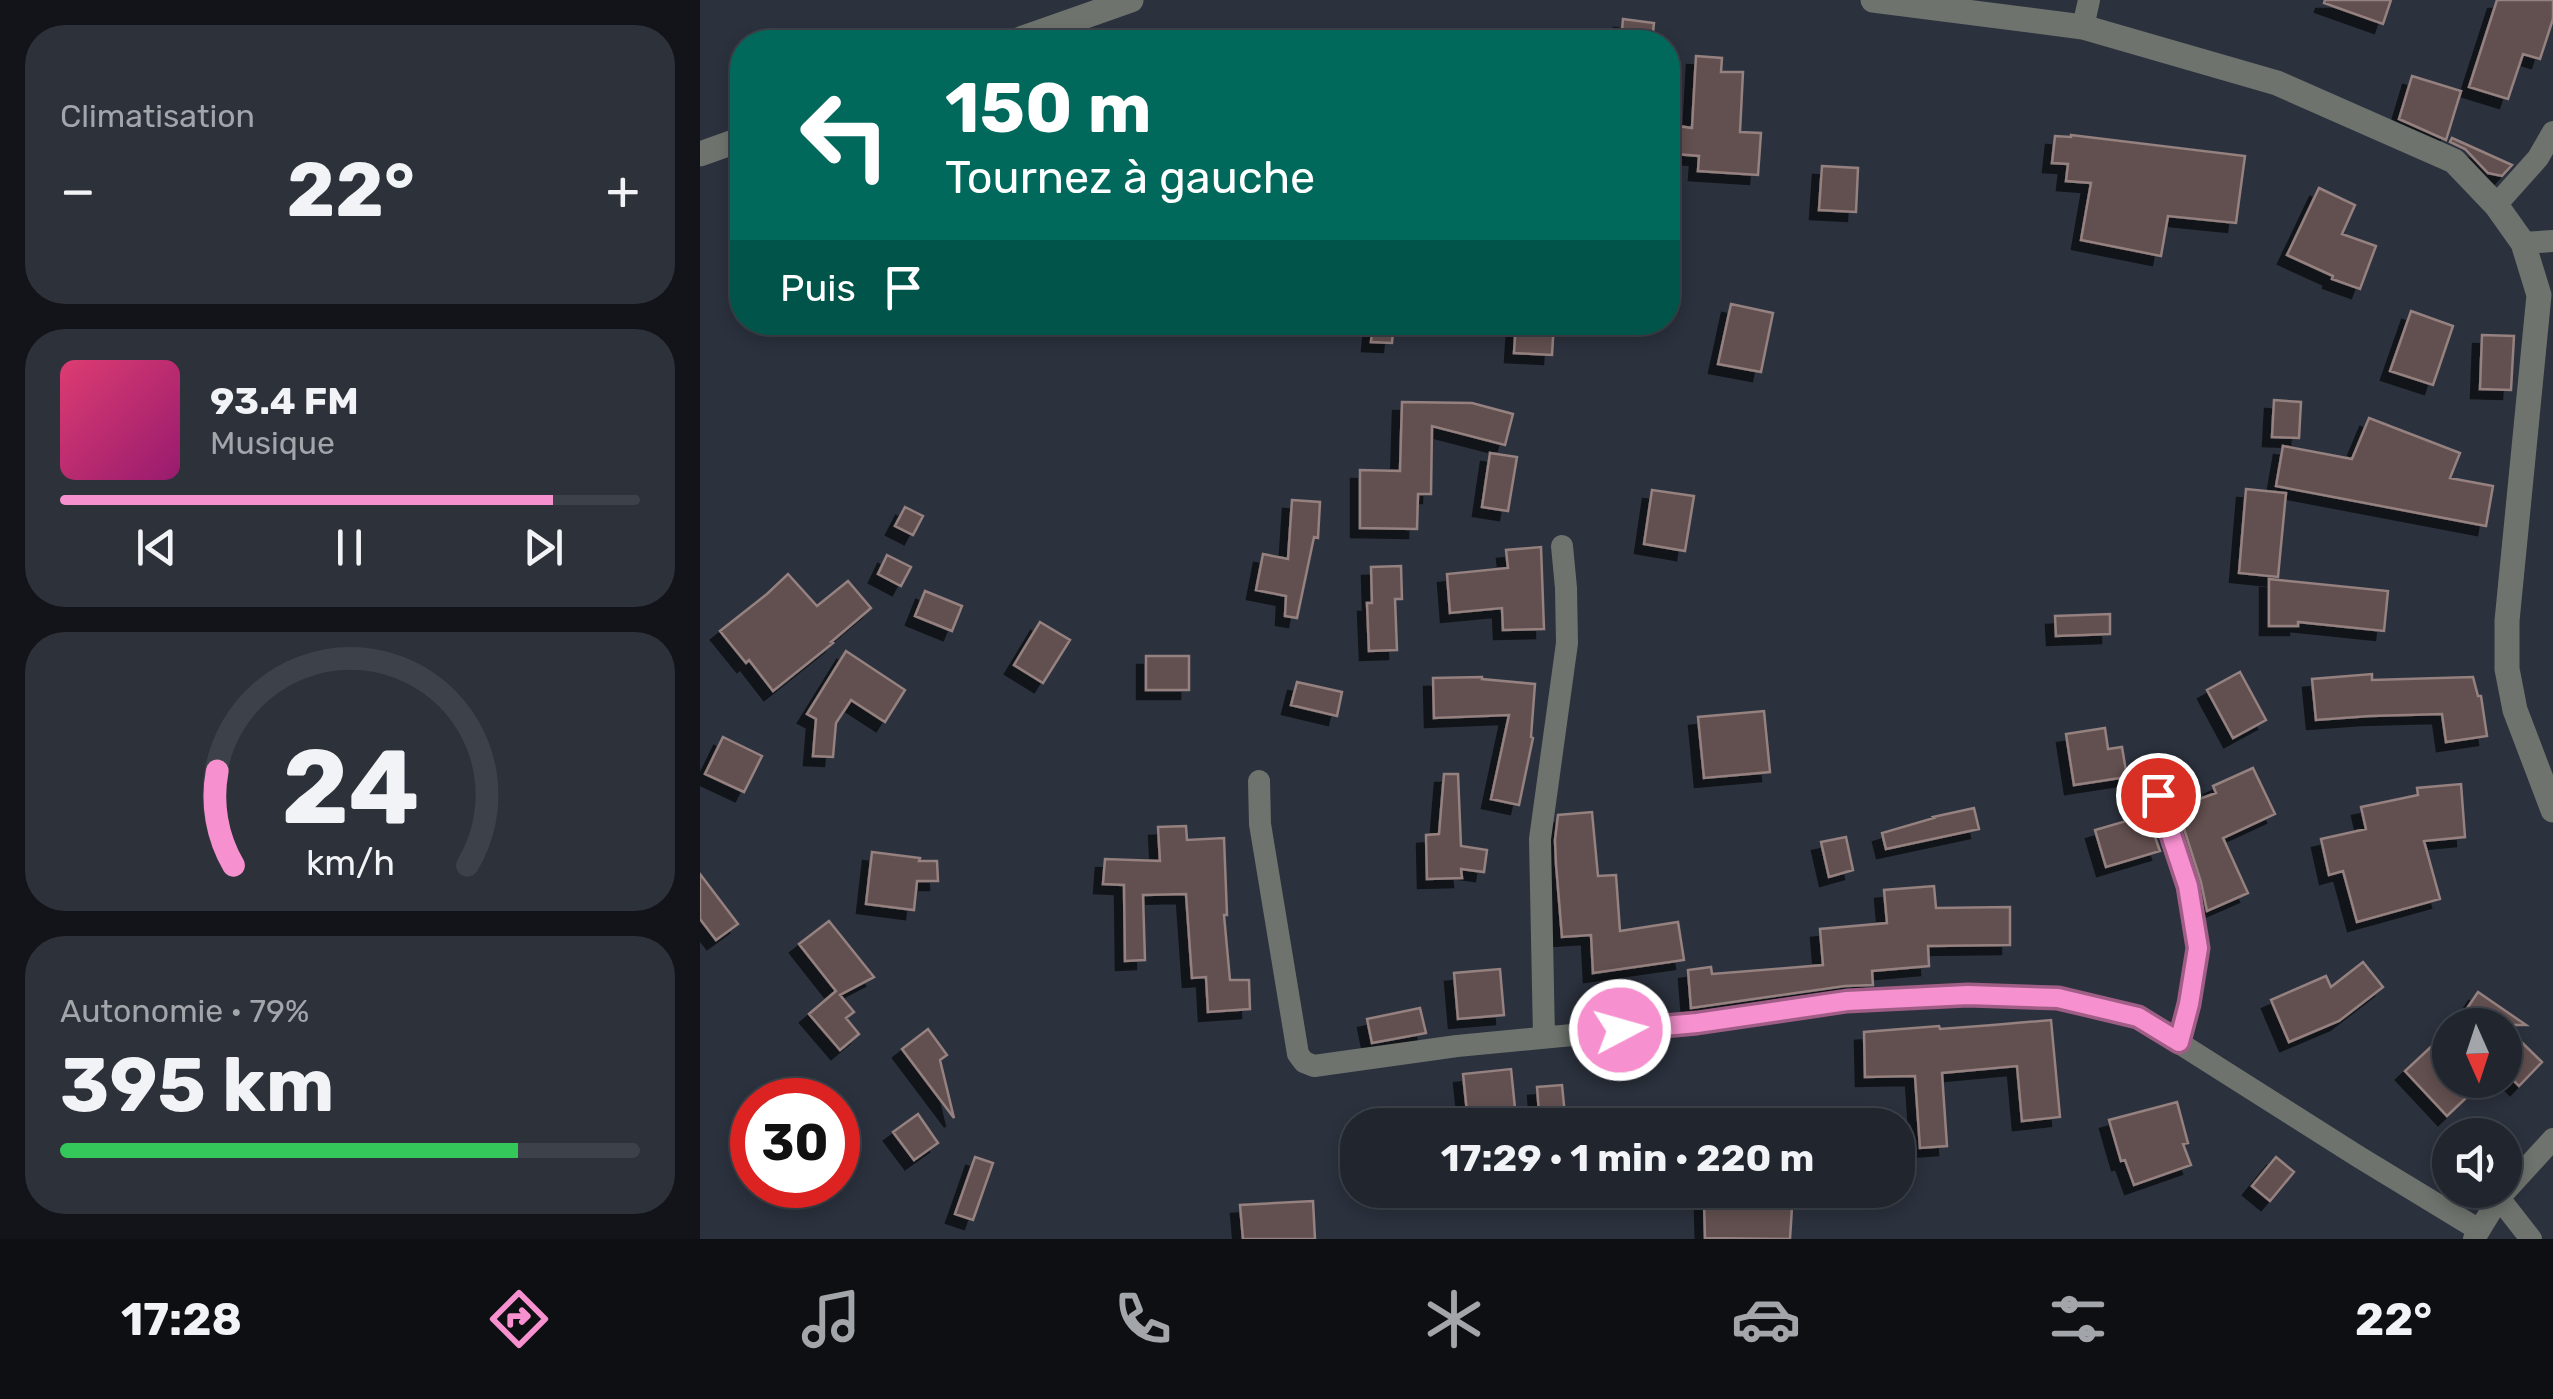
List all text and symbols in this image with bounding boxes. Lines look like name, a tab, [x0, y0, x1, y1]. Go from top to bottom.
text: 150 m	[945, 67, 1152, 150]
icon: left	[780, 70, 910, 200]
text: Climatisation	[60, 97, 255, 135]
text: 22°	[287, 146, 415, 235]
text: Tournez à gauche	[945, 151, 1315, 204]
text: −	[60, 158, 96, 223]
text: +	[606, 158, 640, 223]
icon: arrive	[876, 260, 931, 315]
text: Puis	[780, 265, 856, 311]
text: 93.4 FM	[210, 378, 359, 424]
text: Musique	[210, 424, 335, 462]
icon: previous	[129, 520, 184, 575]
icon: pause	[322, 520, 377, 575]
icon: next	[516, 520, 571, 575]
text: 24	[281, 726, 419, 849]
pin	[2116, 753, 2201, 838]
icon: arrive	[2131, 768, 2186, 823]
text: km/h	[305, 842, 395, 884]
position arrow	[1568, 978, 1672, 1082]
text: Autonomie · 79%	[60, 992, 309, 1030]
north arrow	[2432, 1008, 2522, 1098]
map controls	[2432, 1008, 2522, 1208]
text: 395 km	[60, 1041, 335, 1130]
speed limit sign: 30	[730, 1078, 860, 1208]
button: sound	[2432, 1118, 2522, 1208]
text: 17:29 · 1 min · 220 m	[1441, 1135, 1814, 1181]
icon: directions	[484, 1284, 554, 1354]
icon: music	[796, 1284, 866, 1354]
icon: phone	[1108, 1284, 1178, 1354]
icon: climate	[1419, 1284, 1489, 1354]
icon: car	[1731, 1284, 1801, 1354]
icon: filters	[2043, 1284, 2113, 1354]
text: 17:28	[121, 1293, 242, 1346]
text: 22°	[2355, 1293, 2432, 1346]

